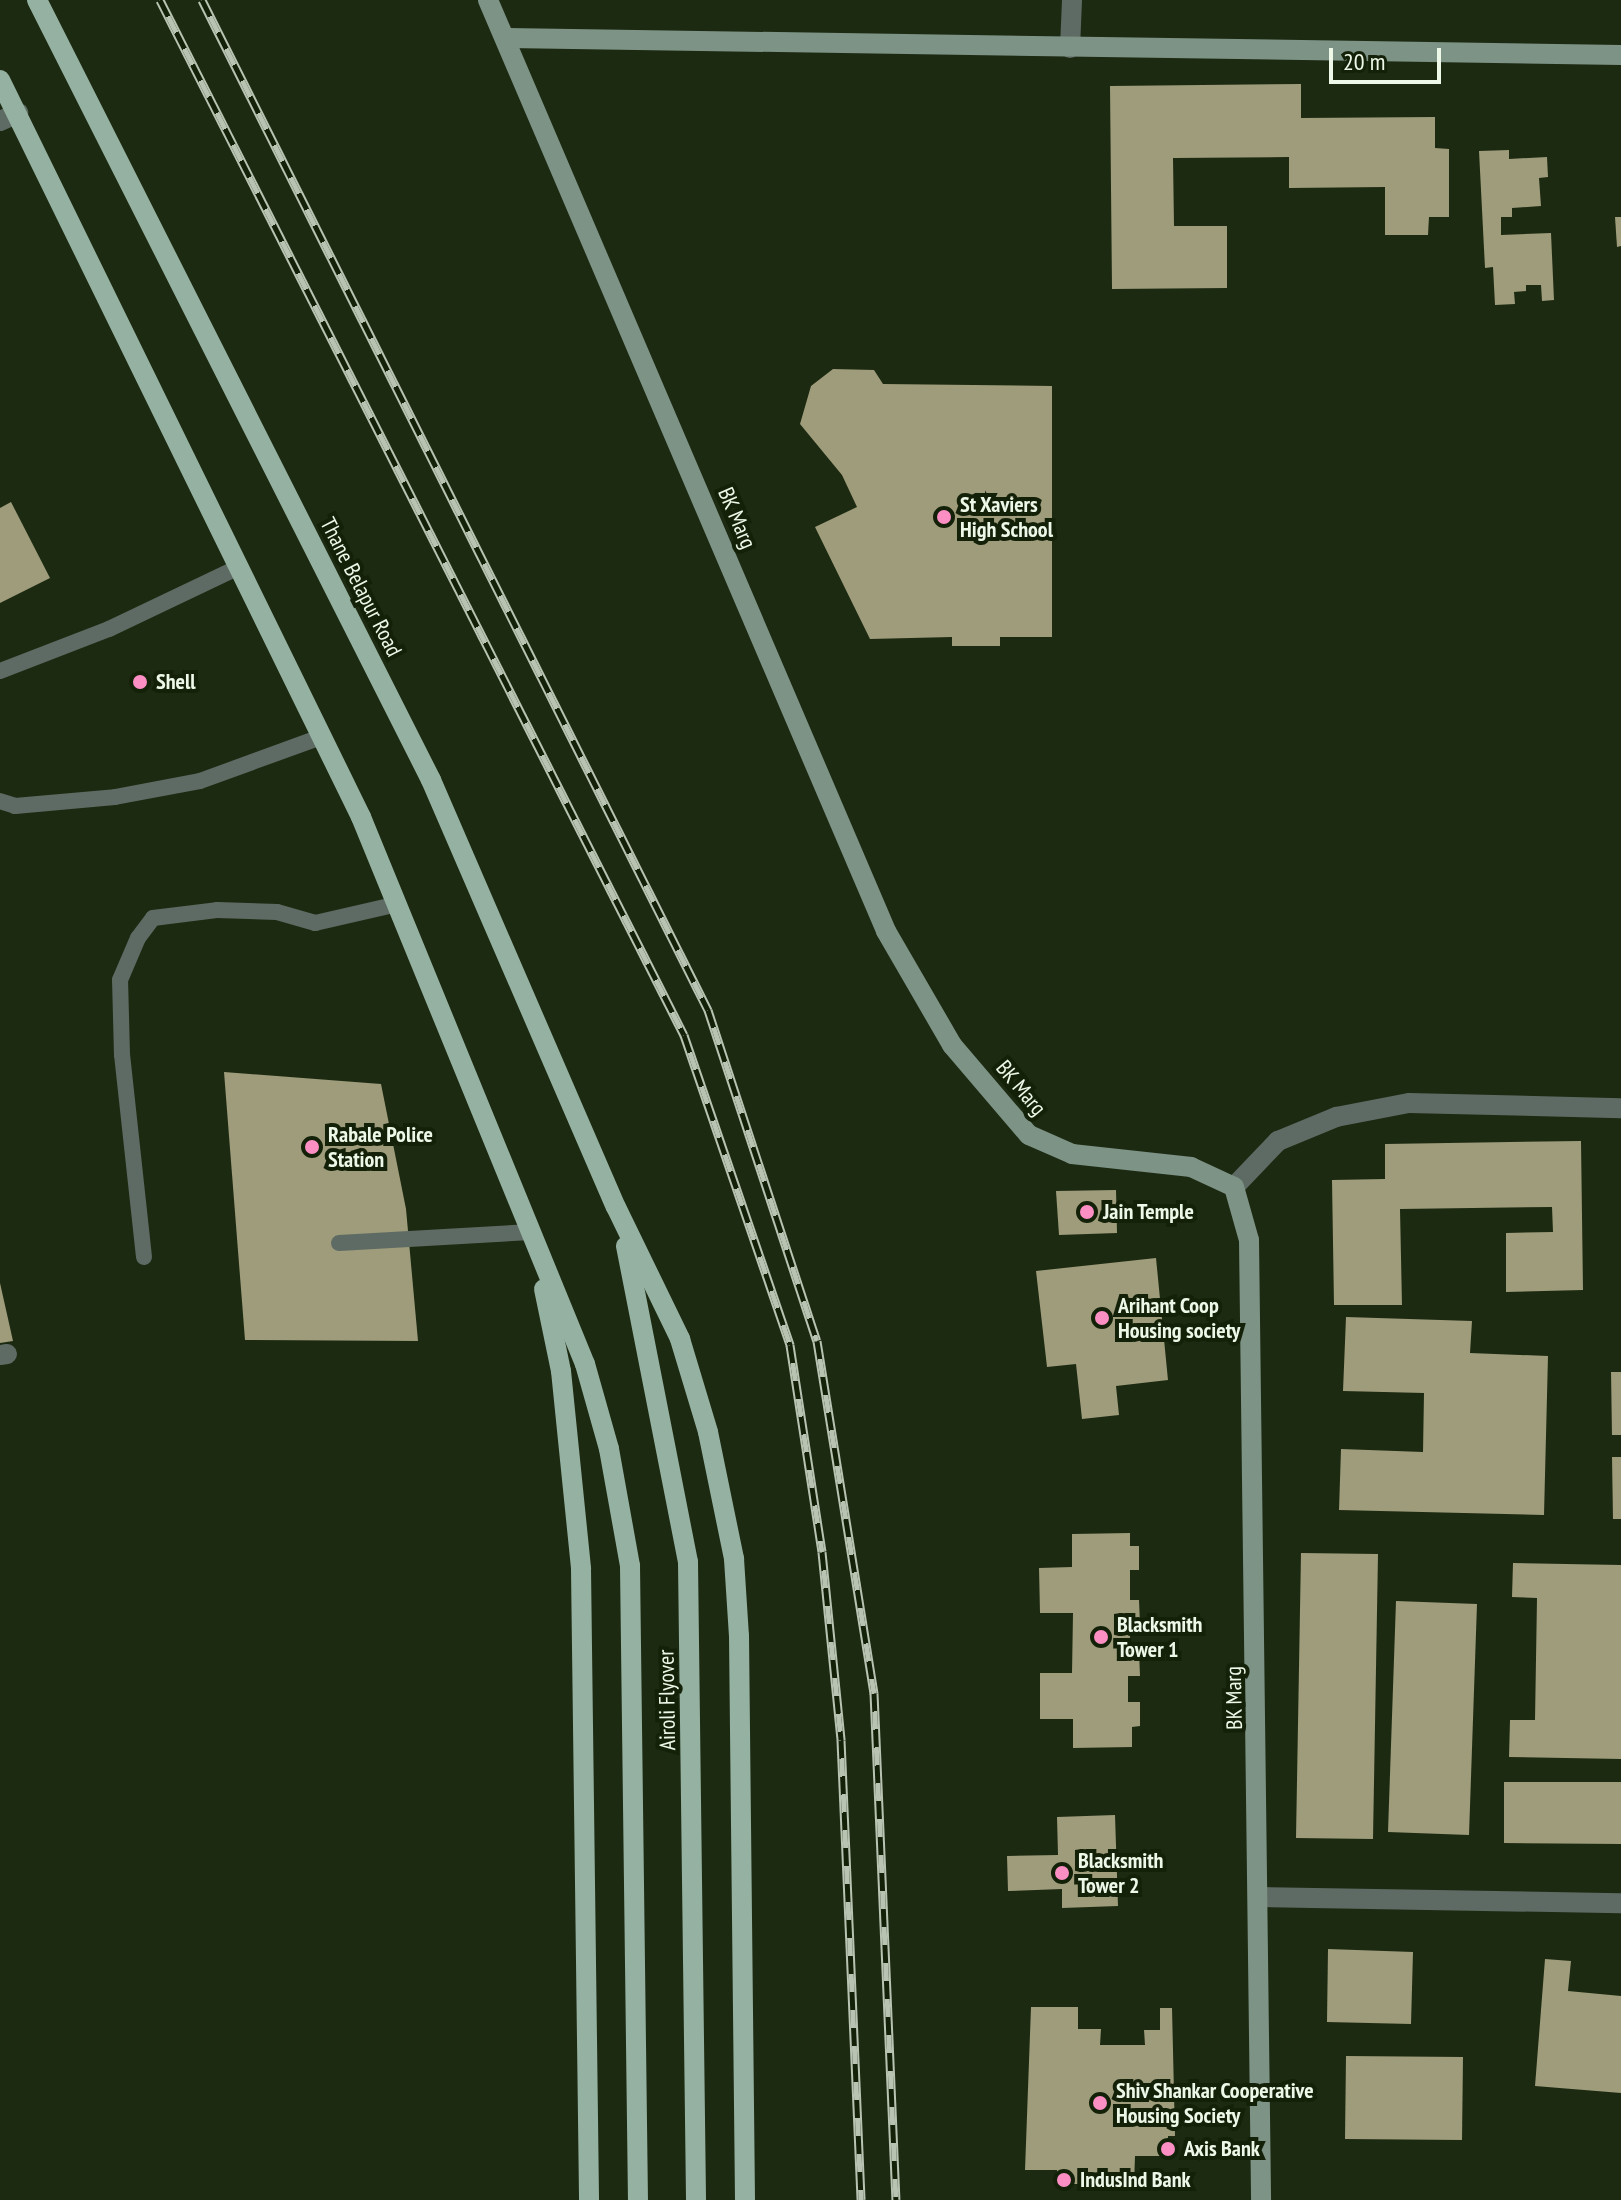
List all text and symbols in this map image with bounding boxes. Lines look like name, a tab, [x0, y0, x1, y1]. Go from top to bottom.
scale bar	[1333, 32, 1445, 82]
text: 20 m	[1343, 46, 1385, 77]
street label: BK Marg	[712, 483, 762, 553]
place label: St Xaviers High School	[960, 491, 1053, 542]
marker: St Xaviers High School	[935, 508, 953, 526]
street label: Thane Belapur Road	[315, 513, 407, 661]
place label: Shell	[156, 669, 196, 695]
marker: Shell	[131, 673, 149, 691]
street label: BK Marg	[990, 1055, 1052, 1121]
place label: Rabale Police Station	[328, 1121, 433, 1172]
marker: Rabale Police Station	[303, 1138, 321, 1156]
place label: Jain Temple	[1103, 1199, 1194, 1225]
marker: Jain Temple	[1078, 1203, 1096, 1221]
place label: Arihant Coop Housing society	[1118, 1292, 1240, 1344]
marker: Arihant Coop Housing society	[1093, 1309, 1111, 1327]
place label: Blacksmith Tower 1	[1117, 1611, 1202, 1662]
marker: Blacksmith Tower 1	[1092, 1628, 1110, 1646]
street label: Airoli Flyover	[653, 1649, 681, 1751]
street label: BK Marg	[1220, 1666, 1248, 1730]
place label: Blacksmith Tower 2	[1078, 1847, 1163, 1898]
marker: Blacksmith Tower 2	[1053, 1864, 1071, 1882]
place label: Shiv Shankar Cooperative Housing Society	[1116, 2077, 1315, 2128]
marker: Shiv Shankar Cooperative Housing Society	[1091, 2094, 1109, 2112]
place label: Axis Bank	[1184, 2136, 1260, 2162]
marker: Axis Bank	[1159, 2140, 1177, 2158]
place label: IndusInd Bank	[1080, 2167, 1191, 2193]
marker: IndusInd Bank	[1055, 2171, 1073, 2189]

